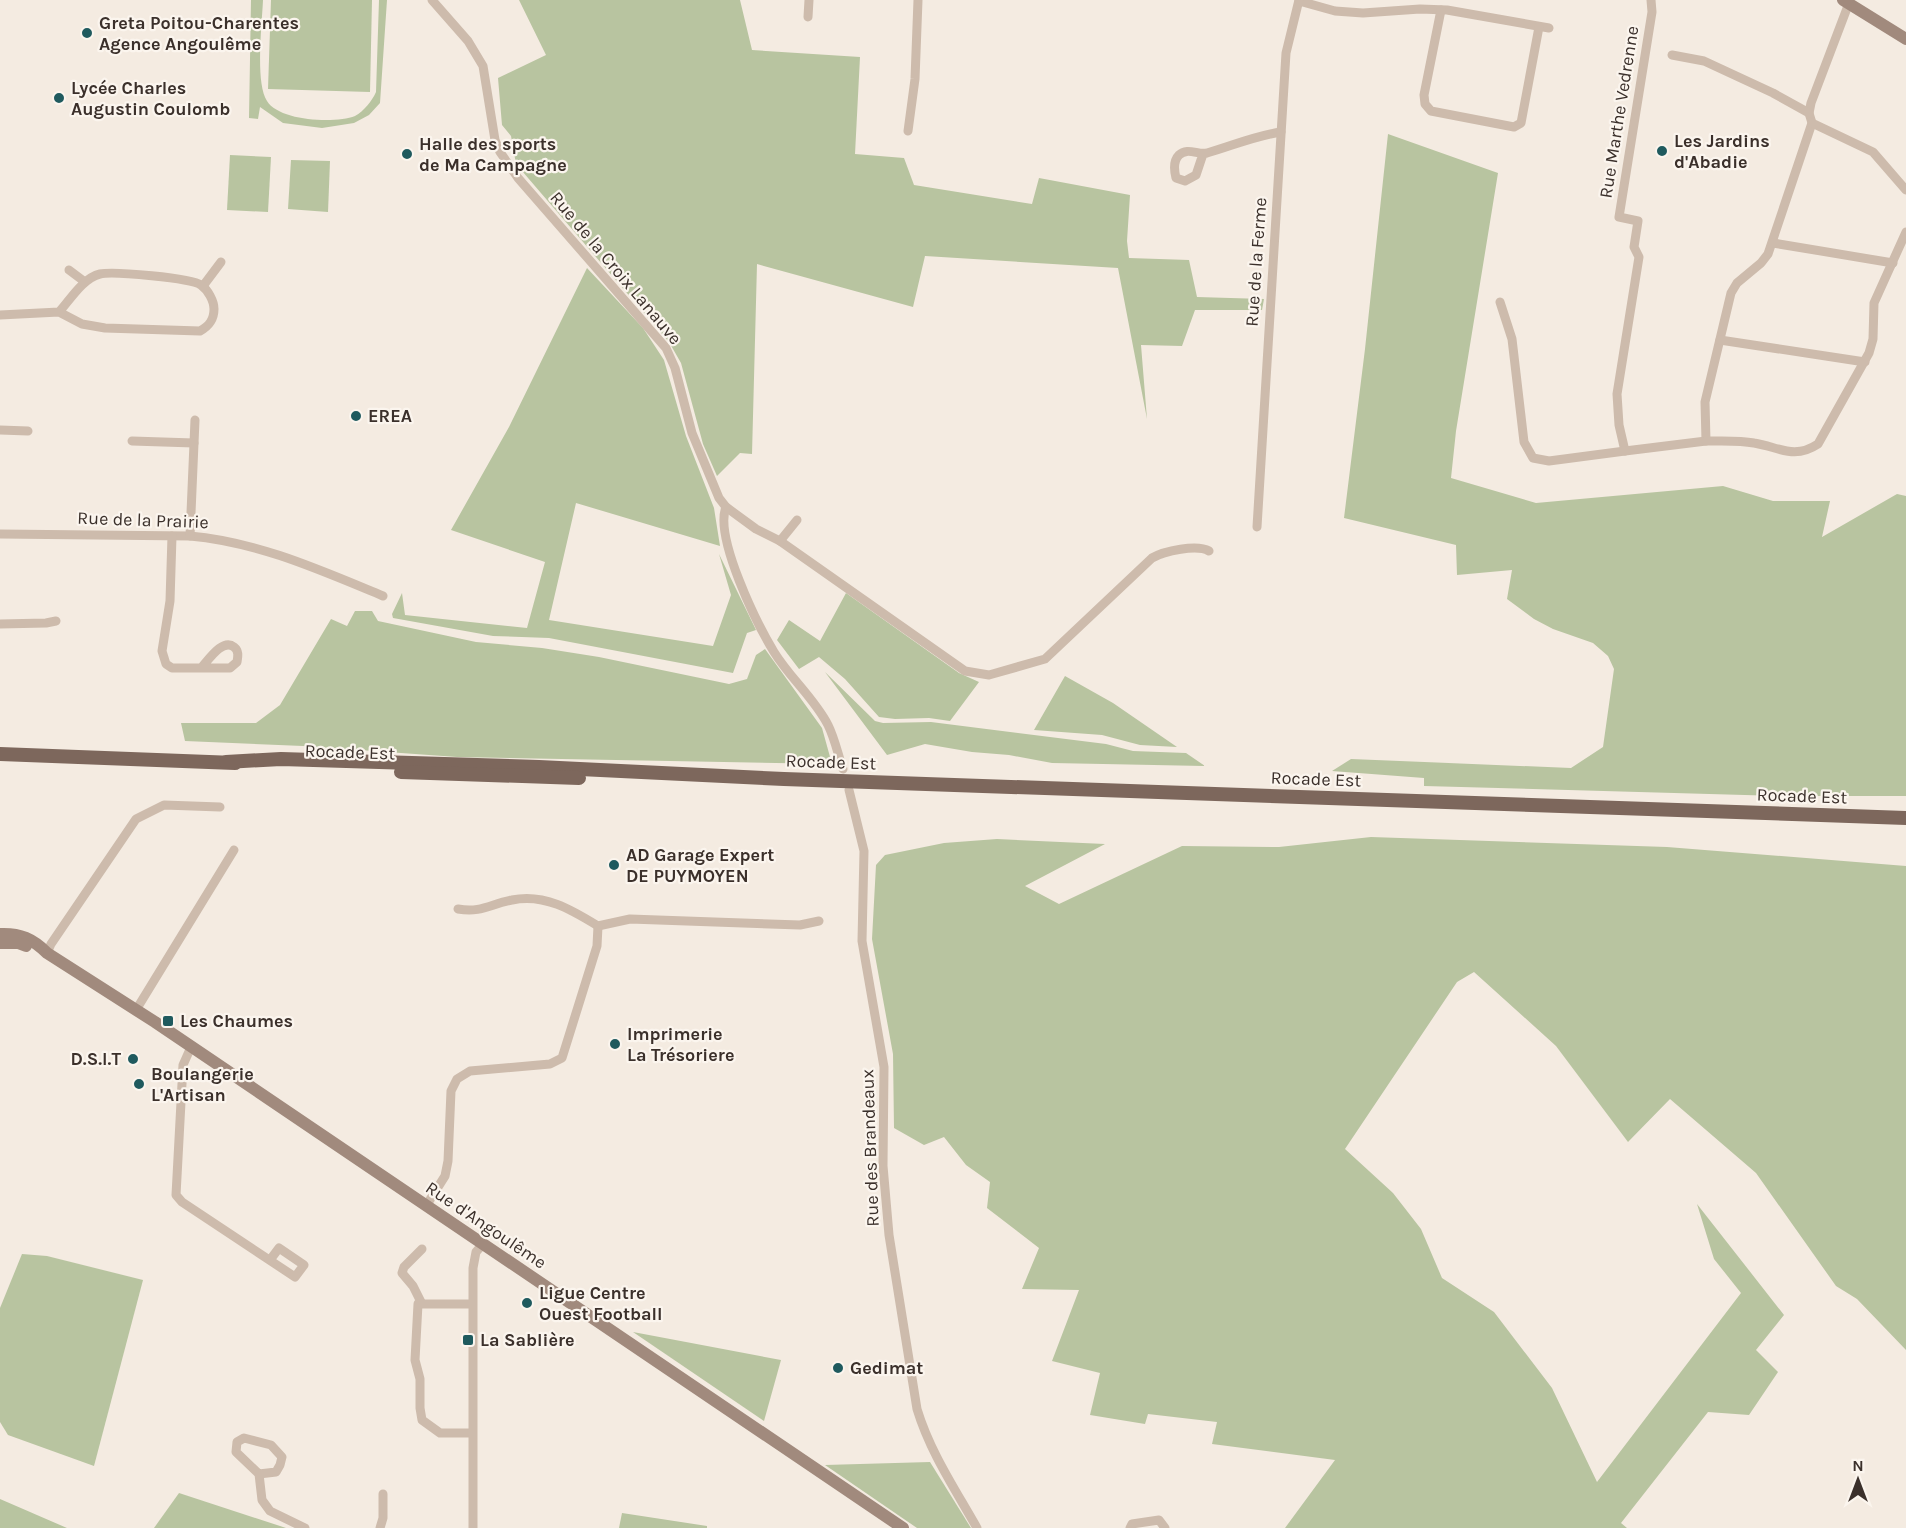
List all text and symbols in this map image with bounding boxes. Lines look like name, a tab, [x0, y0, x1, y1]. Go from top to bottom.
place label: Greta Poitou-Charentes Agence Angoulême	[99, 12, 299, 55]
street label: Rue Marthe Vedrenne	[1594, 24, 1644, 200]
marker: Greta Poitou-Charentes Agence Angoulême	[80, 26, 94, 40]
place label: Lycée Charles Augustin Coulomb	[71, 77, 230, 120]
marker: Lycée Charles Augustin Coulomb	[52, 91, 66, 105]
place label: Les Jardins d'Abadie	[1674, 130, 1770, 173]
place label: Halle des sports de Ma Campagne	[419, 133, 567, 176]
marker: Les Jardins d'Abadie	[1655, 144, 1669, 158]
marker: Halle des sports de Ma Campagne	[400, 147, 414, 161]
street label: Rue de la Croix Lanauve	[545, 187, 687, 349]
street label: Rue de la Ferme	[1241, 197, 1271, 327]
place label: EREA	[368, 405, 412, 427]
marker: EREA	[349, 409, 363, 423]
street label: Rue de la Prairie	[77, 507, 209, 533]
street label: Rocade Est	[304, 739, 396, 765]
street label: Rocade Est	[785, 749, 877, 775]
street label: Rocade Est	[1270, 766, 1362, 792]
street label: Rocade Est	[1756, 783, 1848, 809]
place label: AD Garage Expert DE PUYMOYEN	[626, 844, 774, 887]
marker: AD Garage Expert DE PUYMOYEN	[607, 858, 621, 872]
place label: Les Chaumes	[180, 1010, 293, 1032]
marker: Les Chaumes	[161, 1014, 175, 1028]
place label: Imprimerie La Trésoriere	[627, 1023, 734, 1066]
marker: Imprimerie La Trésoriere	[608, 1037, 622, 1051]
place label: D.S.I.T	[71, 1048, 121, 1070]
marker: D.S.I.T	[126, 1052, 140, 1066]
place label: Boulangerie L'Artisan	[151, 1063, 254, 1106]
street label: Rue des Brandeaux	[856, 1069, 884, 1227]
marker: Boulangerie L'Artisan	[132, 1077, 146, 1091]
street label: Rue d'Angoulême	[421, 1176, 551, 1274]
place label: Ligue Centre Ouest Football	[539, 1282, 663, 1325]
marker: Ligue Centre Ouest Football	[520, 1296, 534, 1310]
place label: La Sablière	[480, 1329, 575, 1351]
marker: La Sablière	[461, 1333, 475, 1347]
place label: Gedimat	[850, 1357, 923, 1379]
marker: Gedimat	[831, 1361, 845, 1375]
north arrow	[1828, 1450, 1888, 1510]
text: N	[1852, 1456, 1864, 1475]

